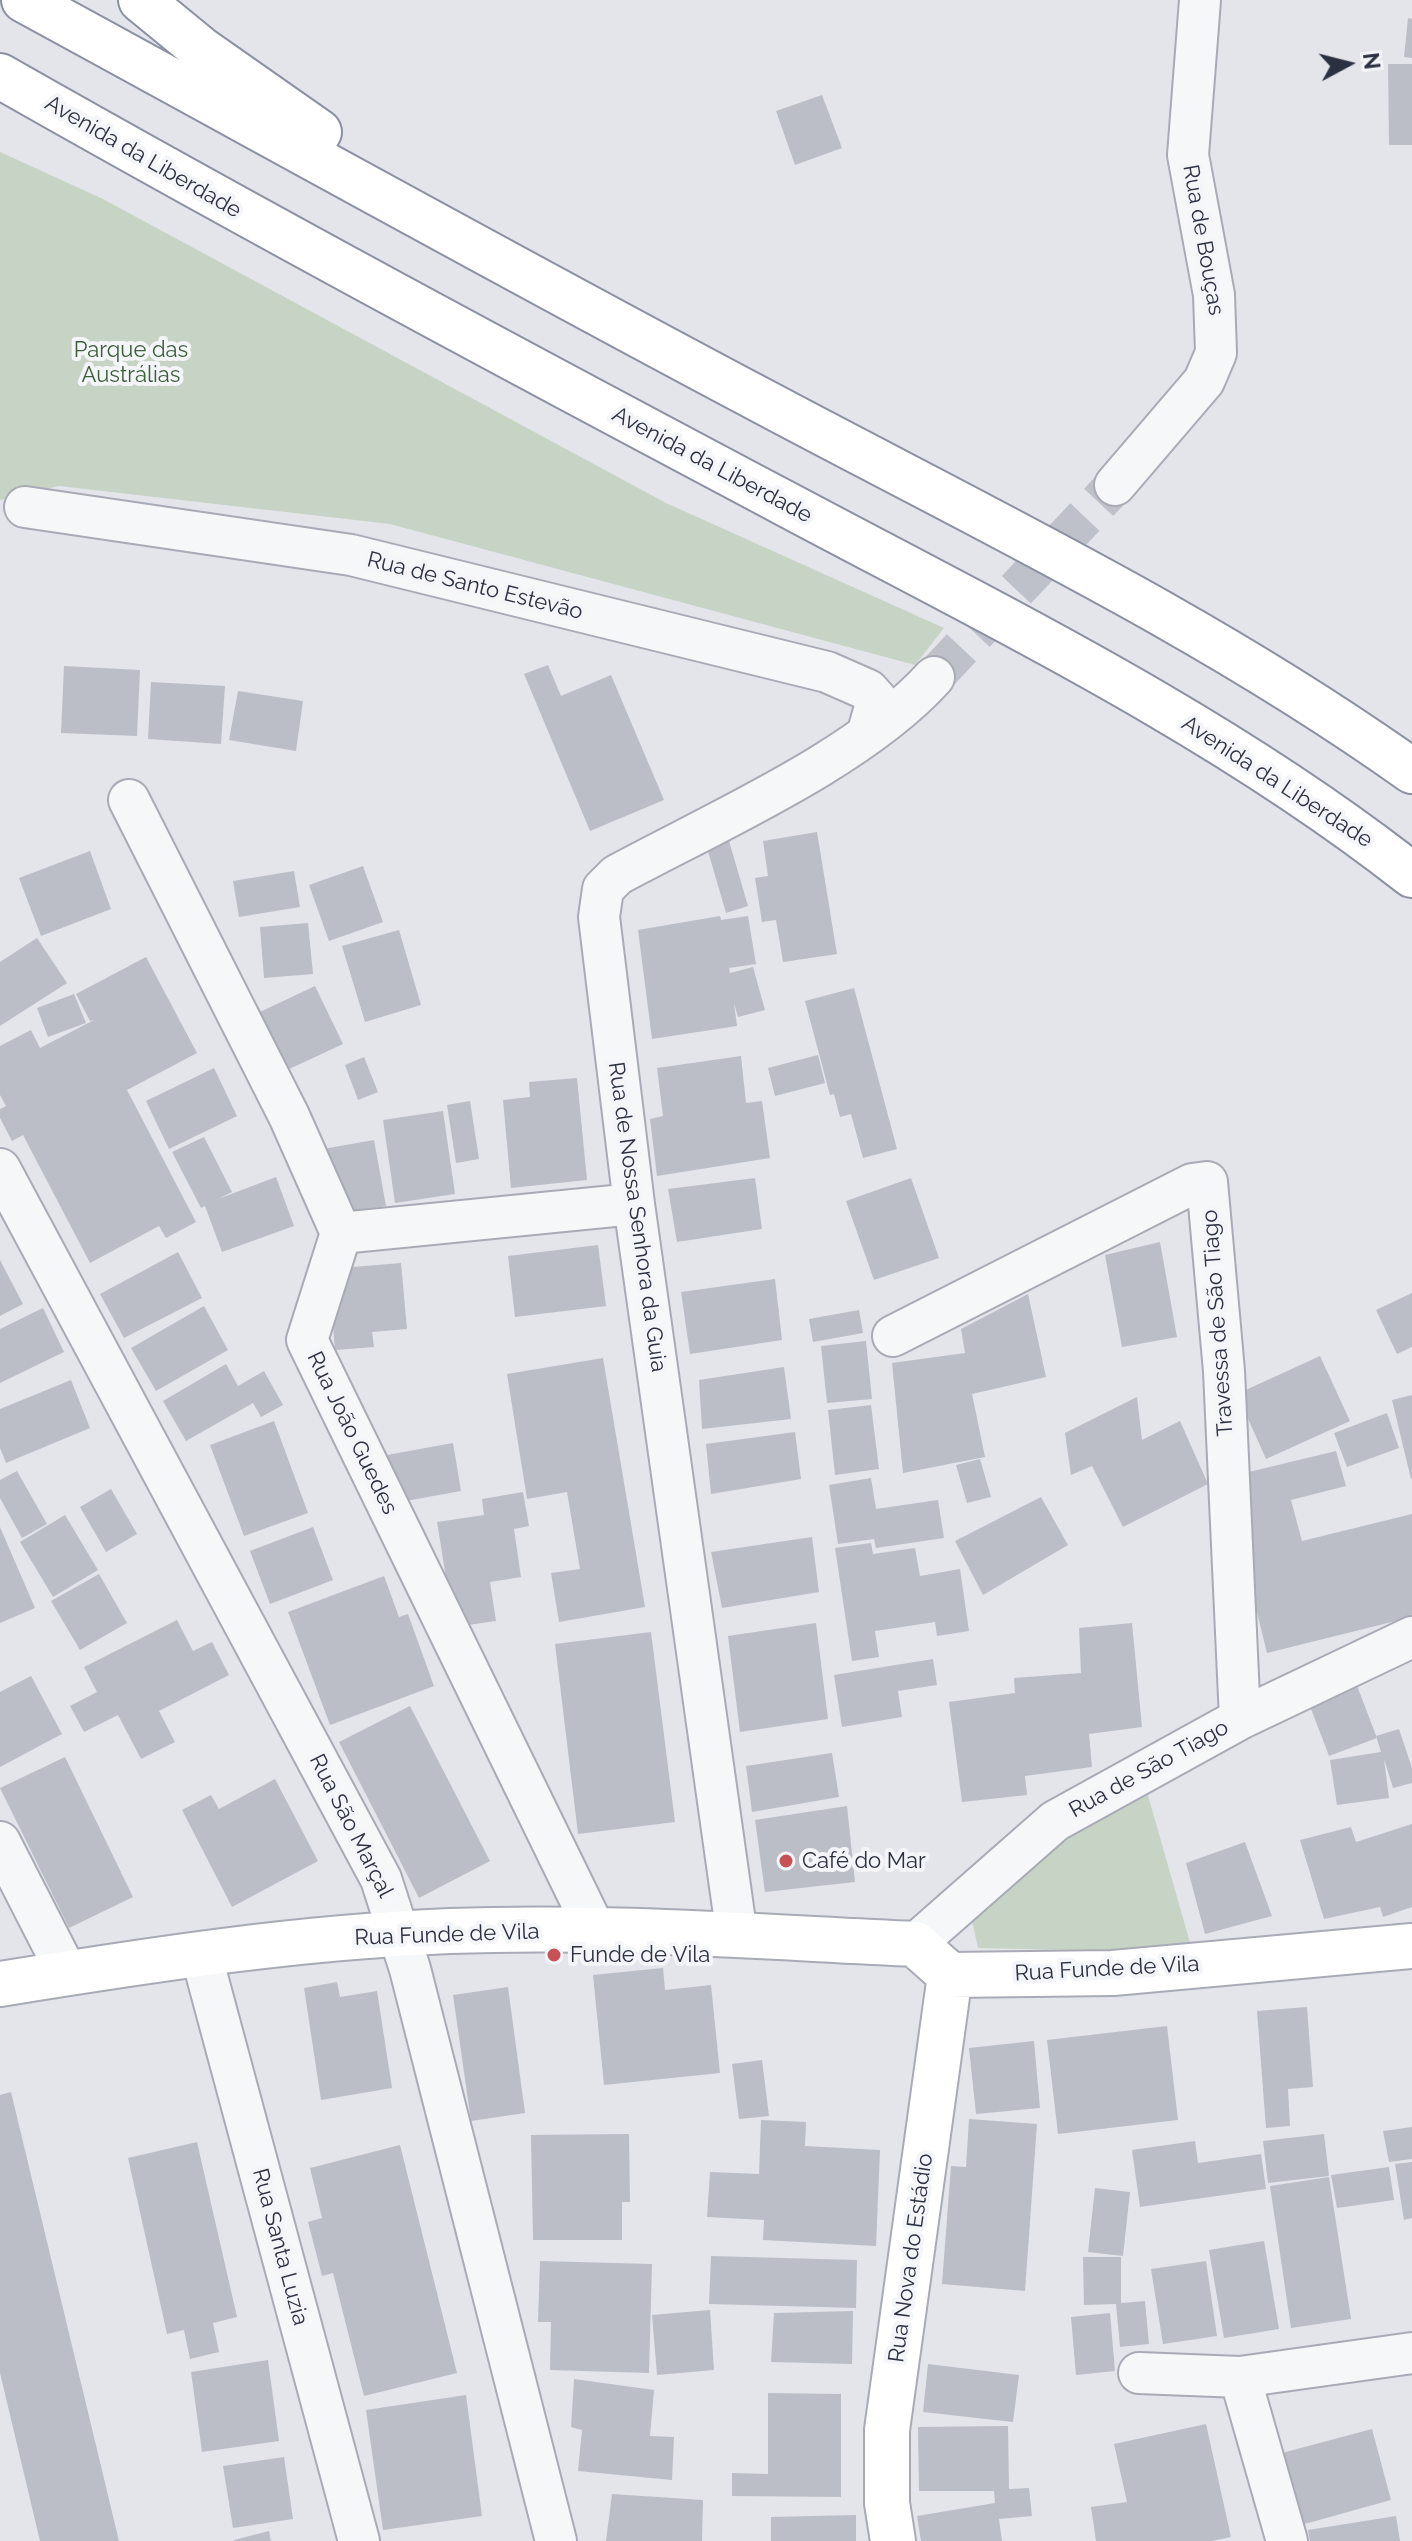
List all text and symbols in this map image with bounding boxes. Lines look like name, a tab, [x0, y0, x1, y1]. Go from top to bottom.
north arrow	[1308, 24, 1388, 104]
text: N	[1358, 51, 1386, 71]
street label: Avenida da Liberdade	[40, 90, 246, 224]
street label: Rua de Bouças	[1177, 163, 1229, 317]
park label: Parque das Austrálias	[74, 337, 188, 388]
street label: Avenida da Liberdade	[608, 401, 816, 529]
street label: Rua de Santo Estevão	[364, 546, 586, 626]
street label: Avenida da Liberdade	[1177, 710, 1377, 854]
street label: Rua de Nossa Senhora da Guia	[602, 1060, 672, 1374]
street label: Travessa de São Tiago	[1197, 1209, 1239, 1437]
street label: Rua João Guedes	[301, 1347, 403, 1519]
street label: Rua de São Tiago	[1065, 1714, 1233, 1824]
street label: Rua São Marçal	[303, 1750, 399, 1902]
place label: Café do Mar	[802, 1848, 926, 1874]
marker: Café do Mar	[777, 1852, 795, 1870]
street label: Rua Funde de Vila	[354, 1919, 540, 1951]
place label: Funde de Vila	[570, 1942, 710, 1968]
marker: Funde de Vila	[545, 1946, 563, 1964]
street label: Rua Funde de Vila	[1014, 1951, 1200, 1987]
street label: Rua Nova do Estádio	[883, 2152, 939, 2364]
street label: Rua Santa Luzia	[246, 2166, 314, 2328]

